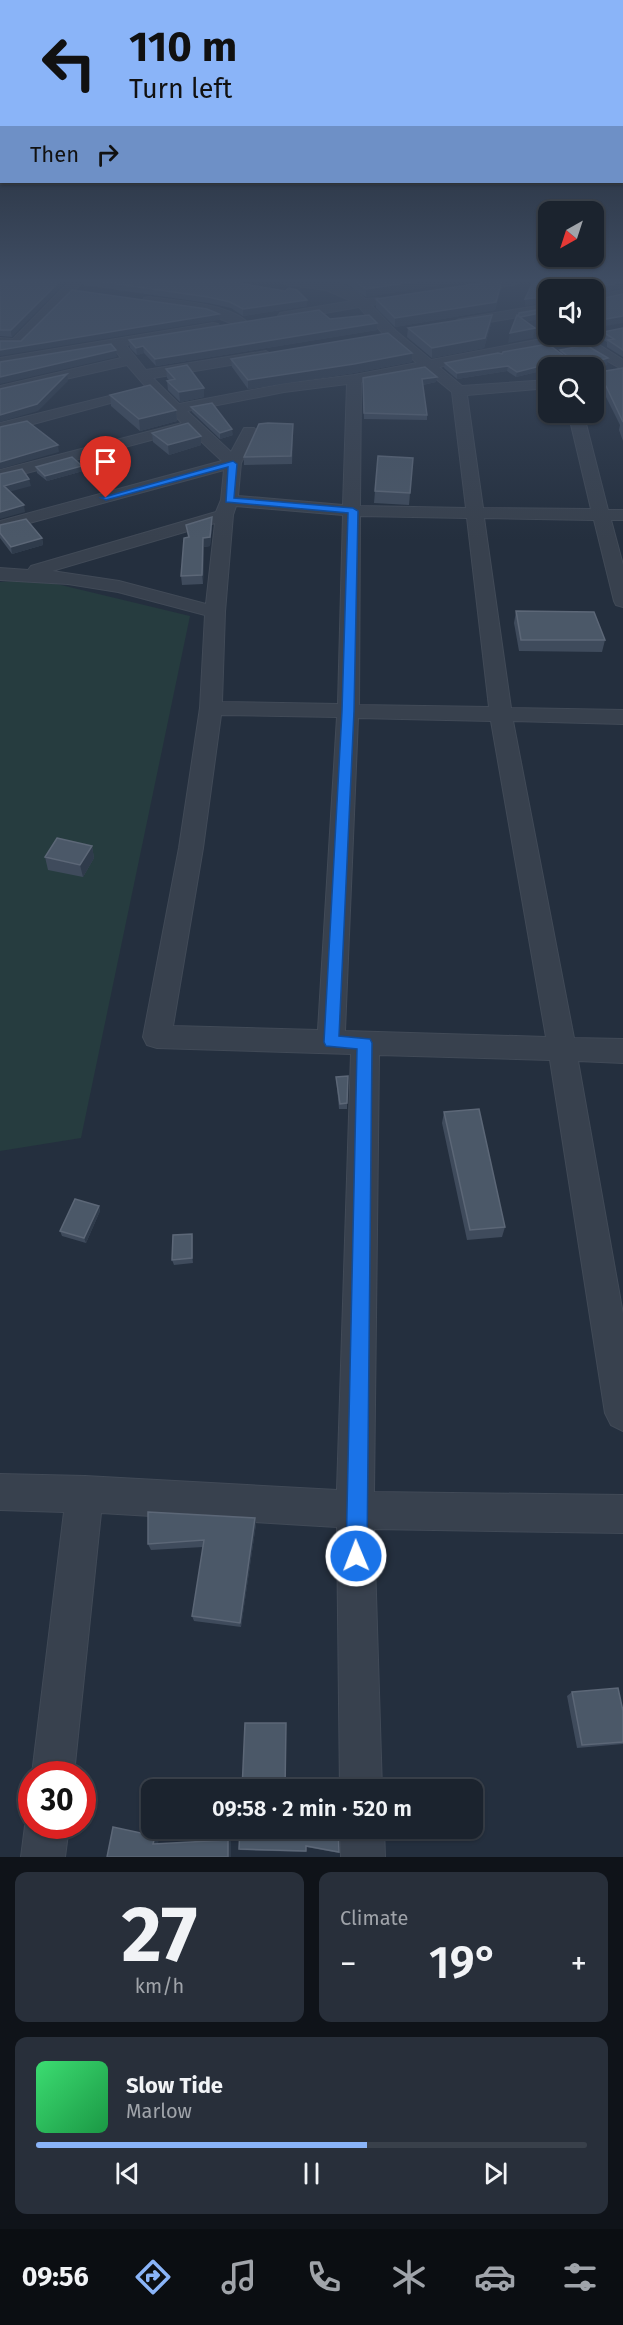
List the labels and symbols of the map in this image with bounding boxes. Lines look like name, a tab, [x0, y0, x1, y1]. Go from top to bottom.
north arrow	[538, 201, 604, 267]
pin	[80, 436, 131, 498]
position arrow	[324, 1524, 388, 1588]
speed limit sign: 30	[18, 1761, 96, 1839]

